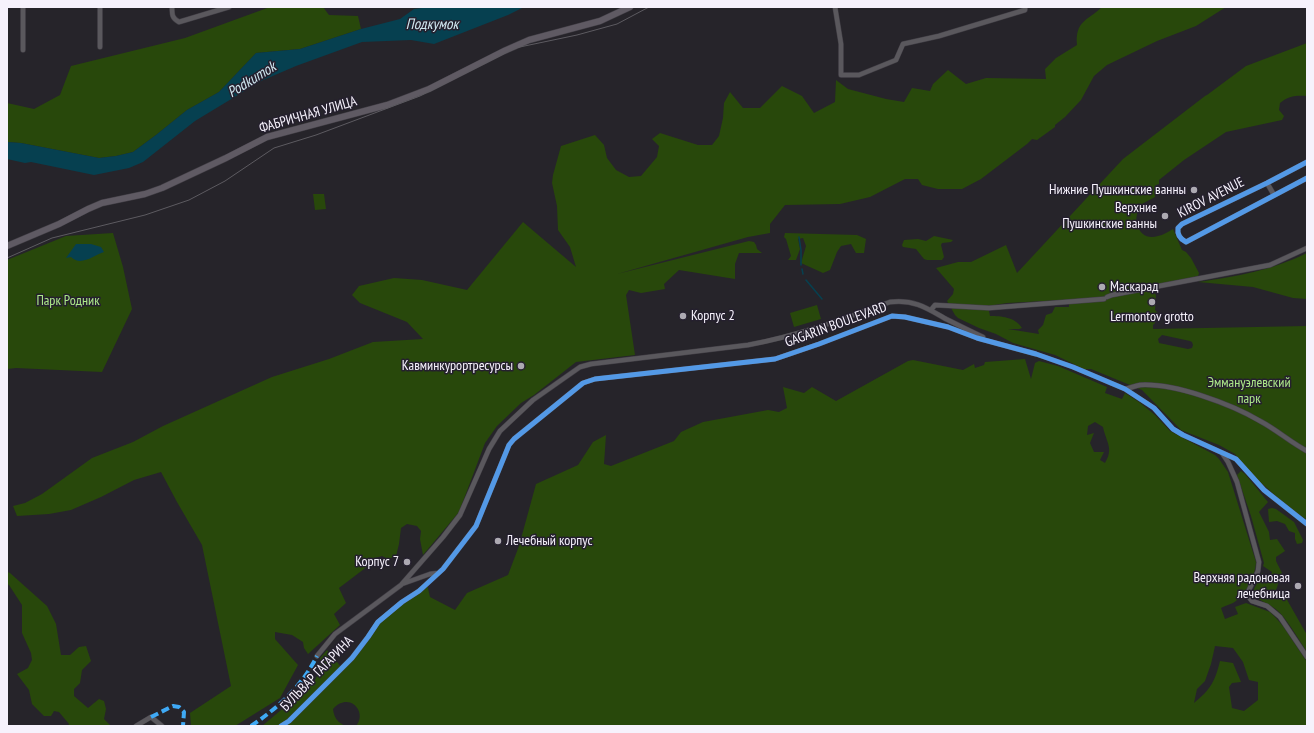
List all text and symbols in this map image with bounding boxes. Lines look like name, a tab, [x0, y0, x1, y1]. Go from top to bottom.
water label: Подкумок	[406, 16, 458, 34]
water label: Podkumok	[224, 58, 280, 102]
street label: ФАБРИЧНАЯ УЛИЦА	[257, 93, 359, 137]
street label: KIROV AVENUE	[1175, 174, 1247, 222]
place label: Нижние Пушкинские ванны	[1049, 182, 1186, 198]
marker: Нижние Пушкинские ванны	[1189, 185, 1199, 195]
place label: Верхние Пушкинские ванны	[1062, 200, 1157, 232]
marker: Верхние Пушкинские ванны	[1160, 211, 1170, 221]
place label: Маскарад	[1110, 279, 1158, 295]
marker: Маскарад	[1097, 282, 1107, 292]
park label: Парк Родник	[36, 293, 100, 309]
marker: Lermontov grotto	[1147, 297, 1157, 307]
street label: GAGARIN BOULEVARD	[783, 299, 889, 351]
place label: Корпус 2	[691, 308, 735, 324]
place label: Lermontov grotto	[1110, 309, 1194, 325]
marker: Корпус 2	[678, 311, 688, 321]
place label: Кавминкурортресурсы	[402, 358, 513, 374]
marker: Кавминкурортресурсы	[516, 361, 526, 371]
park label: Эммануэлевский парк	[1207, 375, 1291, 408]
place label: Лечебный корпус	[506, 533, 593, 549]
marker: Лечебный корпус	[493, 536, 503, 546]
place label: Корпус 7	[355, 554, 399, 570]
marker: Корпус 7	[402, 557, 412, 567]
place label: Верхняя радоновая лечебница	[1193, 570, 1290, 602]
marker: Верхняя радоновая лечебница	[1293, 581, 1303, 591]
street label: БУЛЬВАР ГАГАРИНА	[277, 633, 357, 715]

